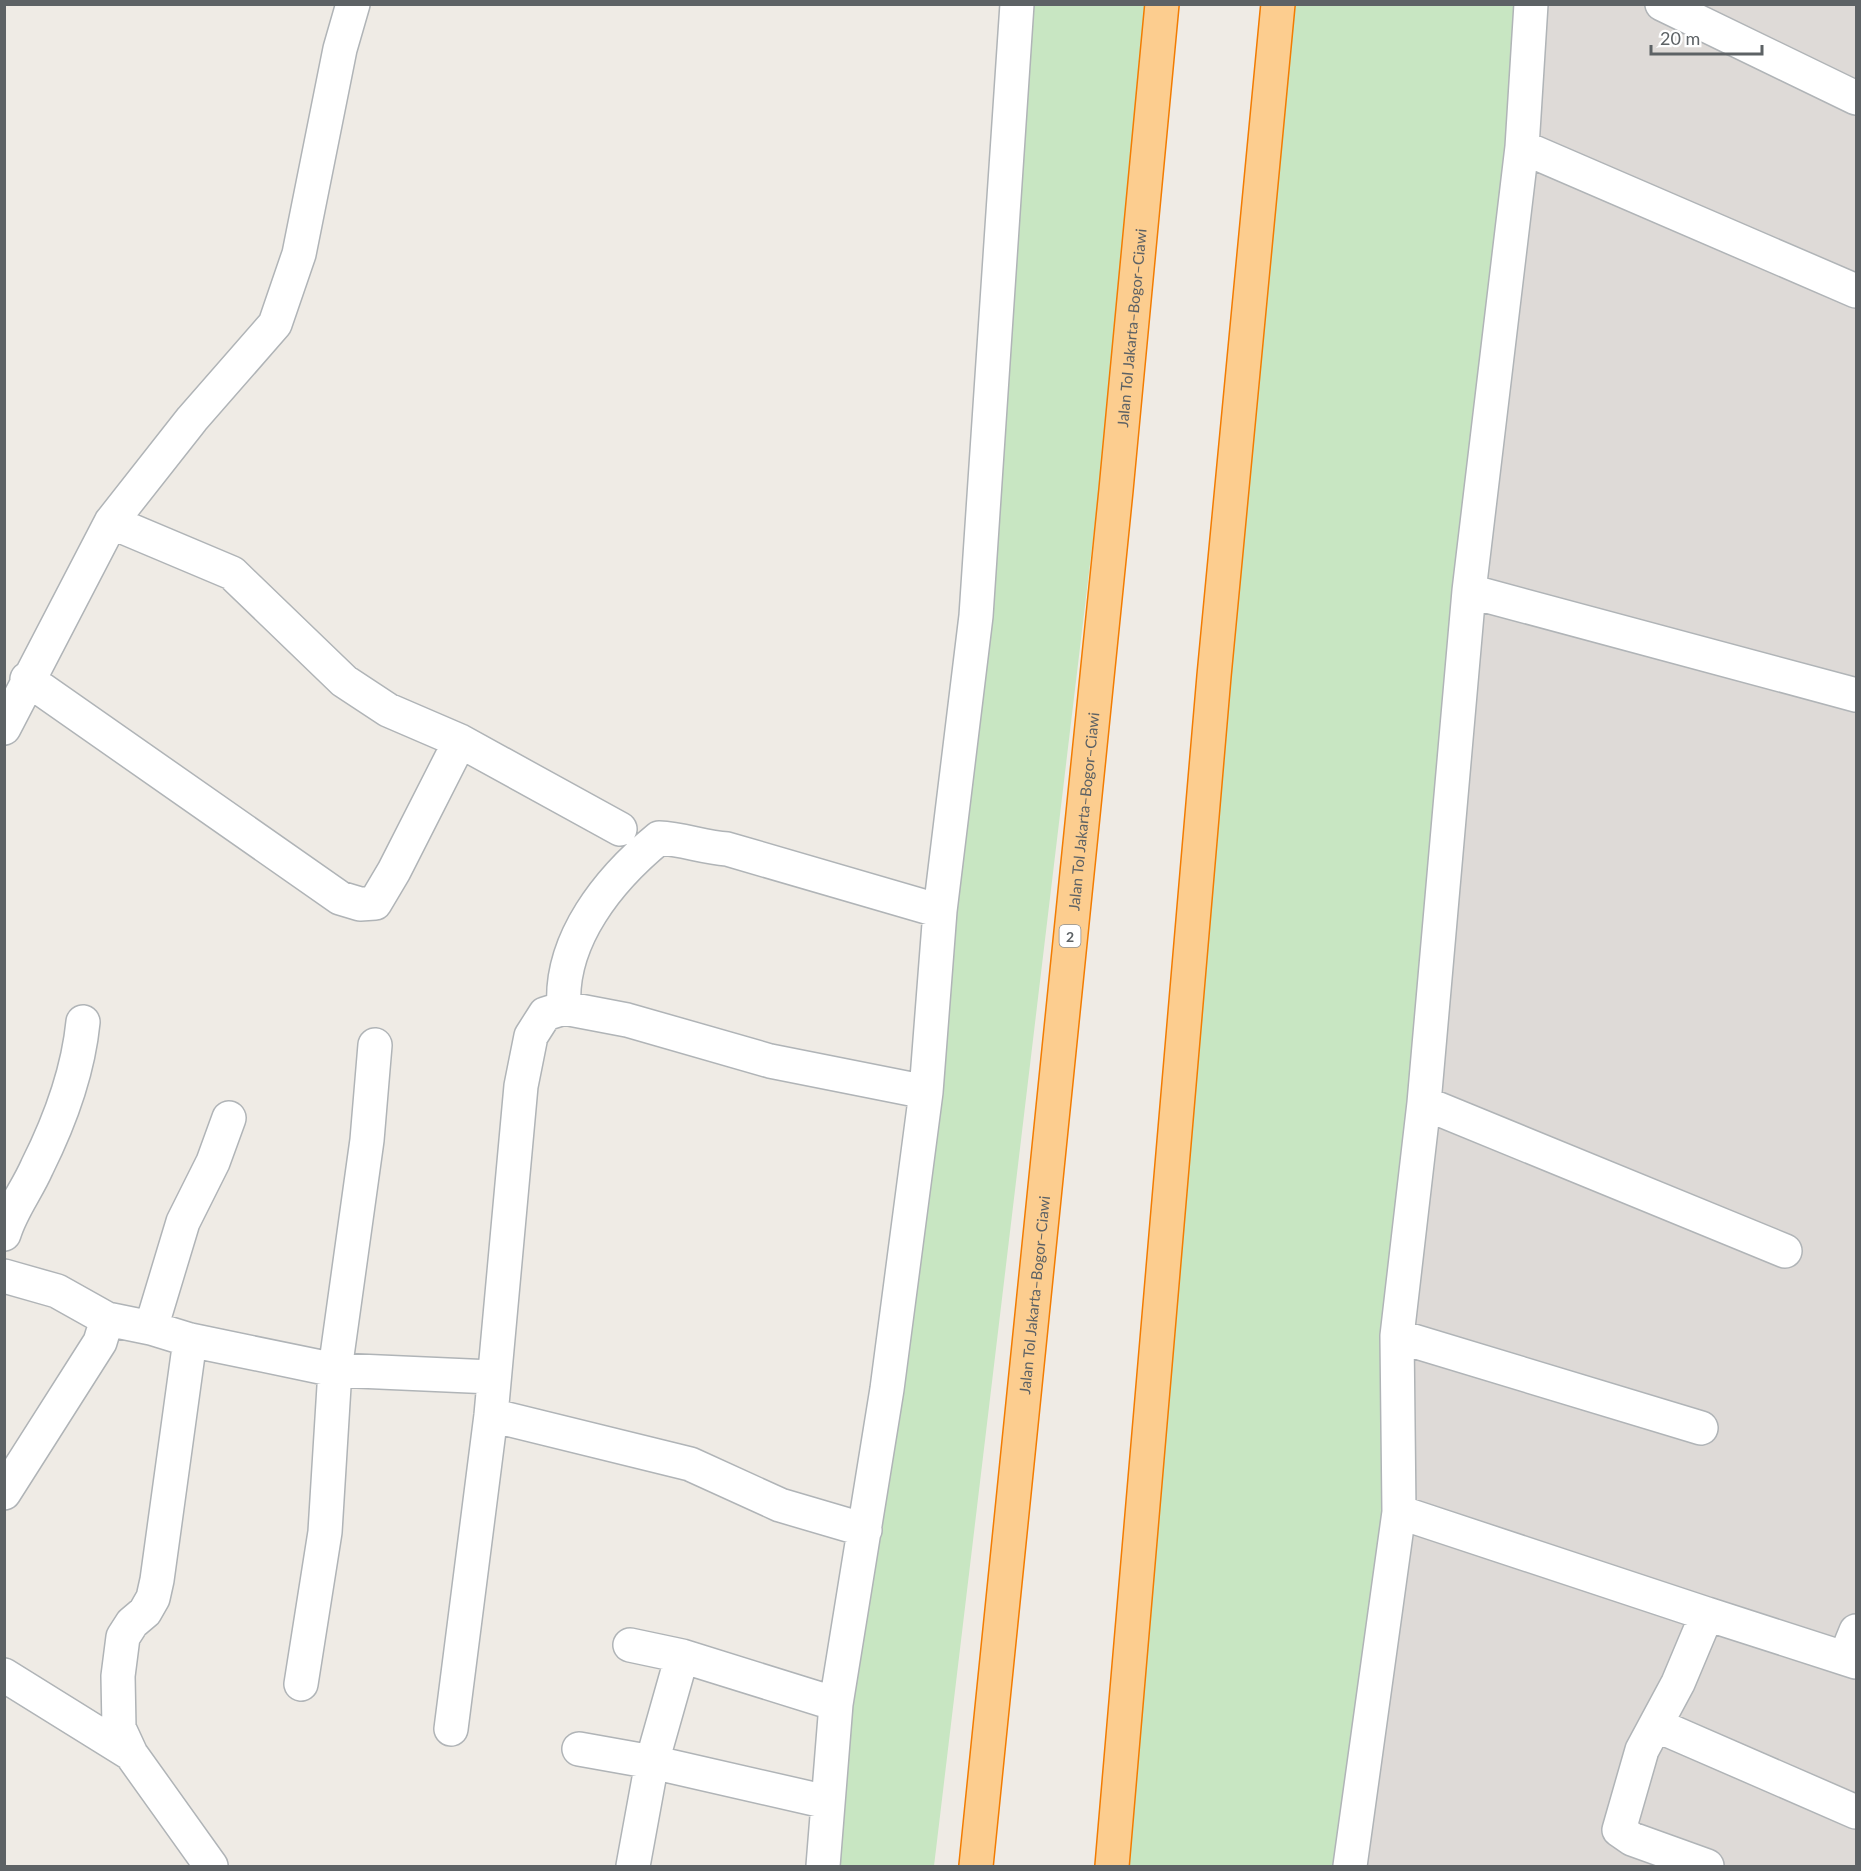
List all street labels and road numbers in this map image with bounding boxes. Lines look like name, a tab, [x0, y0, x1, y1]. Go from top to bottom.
street label: Jalan Tol Jakarta–Bogor–Ciawi	[1113, 228, 1150, 428]
street label: Jalan Tol Jakarta–Bogor–Ciawi	[1064, 711, 1102, 912]
road number: 2	[1060, 925, 1080, 947]
street label: Jalan Tol Jakarta–Bogor–Ciawi	[1015, 1195, 1053, 1395]

